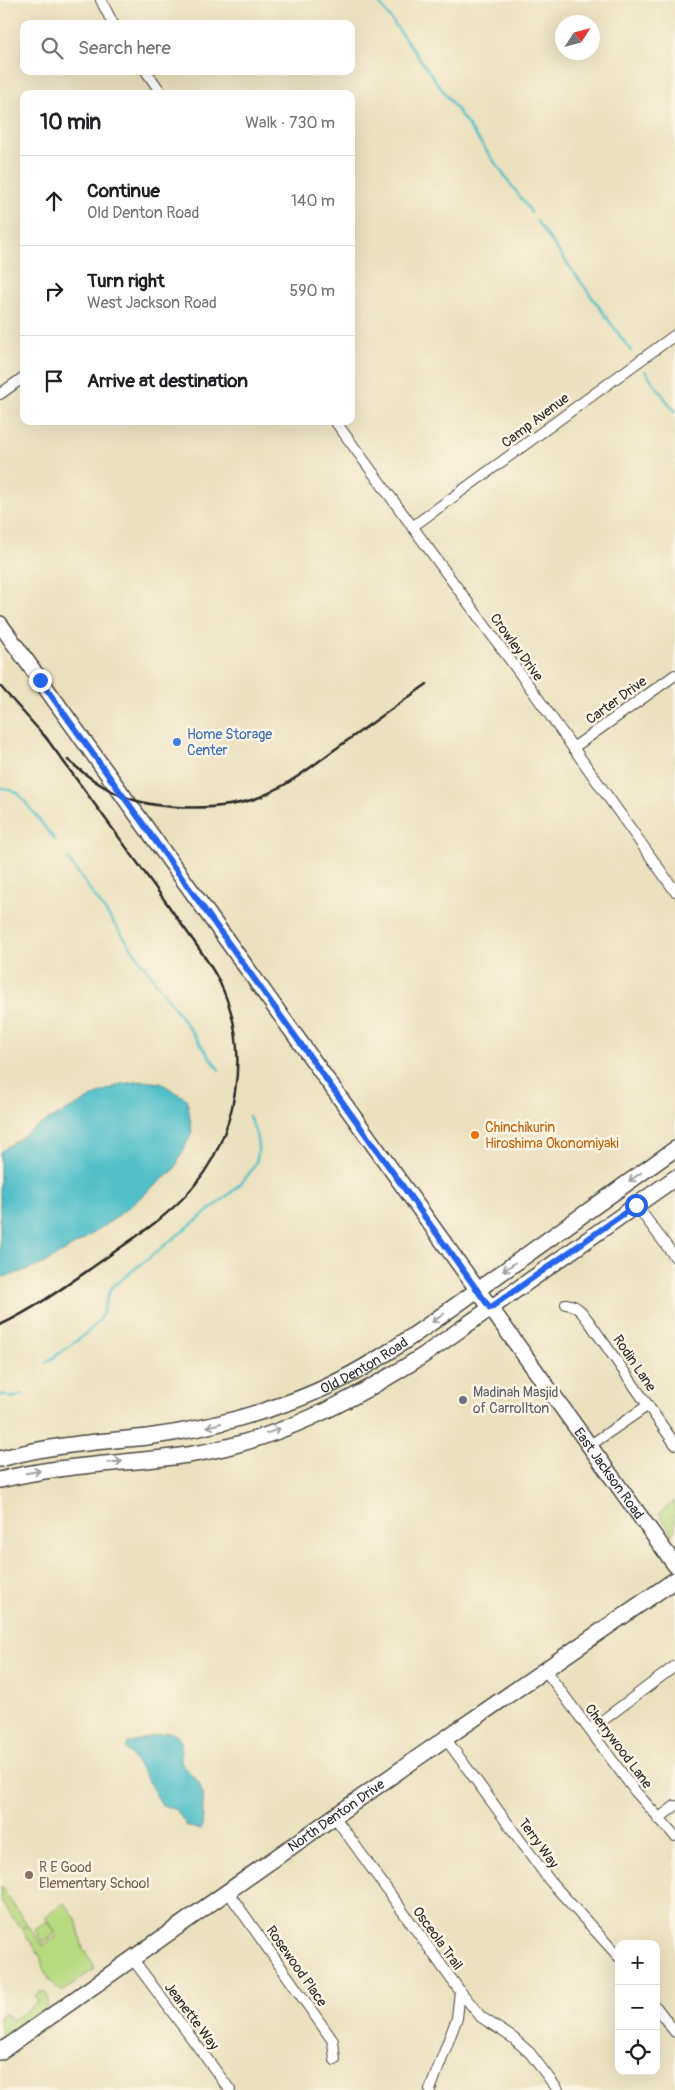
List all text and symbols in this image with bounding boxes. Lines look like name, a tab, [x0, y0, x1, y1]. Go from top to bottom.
north arrow	[555, 15, 600, 60]
search box	[20, 20, 355, 75]
icon: search	[38, 34, 66, 62]
text: Search here	[78, 36, 171, 60]
text: 10 min	[40, 109, 101, 136]
text: Walk · 730 m	[245, 113, 335, 133]
text: Continue	[87, 179, 160, 203]
icon: ahead	[40, 187, 68, 215]
text: 140 m	[291, 191, 335, 211]
text: Old Denton Road	[87, 203, 199, 223]
text: Turn right	[87, 269, 165, 293]
icon: right	[40, 277, 68, 305]
text: 590 m	[289, 281, 335, 301]
text: West Jackson Road	[87, 293, 217, 313]
icon: arrive	[40, 367, 68, 395]
text: Arrive at destination	[87, 369, 248, 393]
street label: Camp Avenue	[498, 389, 573, 451]
street label: Crowley Drive	[486, 610, 547, 684]
route end	[29, 669, 52, 692]
street label: Carter Drive	[583, 673, 650, 728]
place label: Home Storage Center	[187, 726, 272, 759]
marker: Home Storage Center	[171, 736, 183, 748]
place label: Chinchikurin Hiroshima Okonomiyaki	[485, 1119, 619, 1152]
marker: Chinchikurin Hiroshima Okonomiyaki	[469, 1129, 481, 1141]
one-way arrow	[628, 1172, 642, 1182]
route start	[625, 1194, 648, 1217]
one-way arrow	[502, 1262, 516, 1272]
one-way arrow	[431, 1313, 445, 1324]
street label: Rodin Lane	[609, 1332, 660, 1395]
street label: Old Denton Road	[318, 1334, 411, 1398]
place label: Madinah Masjid of Carrollton	[473, 1384, 558, 1417]
marker: Madinah Masjid of Carrollton	[457, 1394, 469, 1406]
one-way arrow	[206, 1421, 222, 1430]
street label: East Jackson Road	[570, 1424, 647, 1523]
one-way arrow	[265, 1426, 281, 1436]
one-way arrow	[106, 1457, 122, 1467]
one-way arrow	[24, 1467, 40, 1477]
street label: Cherrywood Lane	[581, 1701, 656, 1792]
street label: North Denton Drive	[285, 1776, 388, 1856]
street label: Terry Way	[515, 1815, 562, 1871]
place label: R E Good Elementary School	[39, 1859, 150, 1892]
marker: R E Good Elementary School	[23, 1869, 35, 1881]
street label: Osceola Trail	[409, 1903, 466, 1973]
street label: Rosewood Place	[262, 1923, 331, 2010]
map controls	[615, 1940, 660, 2075]
button: +	[615, 1940, 660, 1985]
street label: Jeanette Way	[161, 1979, 223, 2053]
button: −	[615, 1985, 660, 2030]
button: locate	[615, 2030, 660, 2075]

